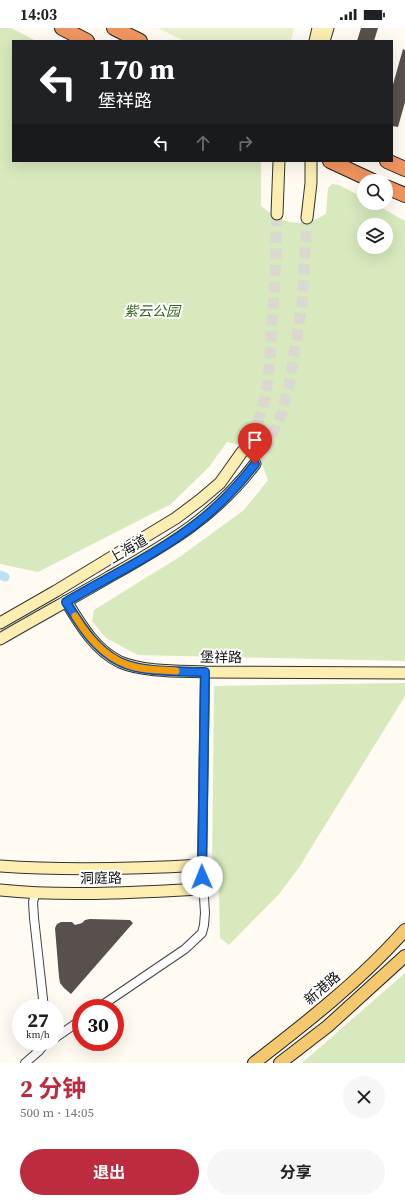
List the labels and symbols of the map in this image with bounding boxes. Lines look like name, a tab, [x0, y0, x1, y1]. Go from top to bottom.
park label: 紫云公园	[124, 301, 182, 321]
pin	[238, 423, 272, 464]
street label: 上海道	[105, 530, 151, 568]
street label: 堡祥路	[200, 647, 242, 667]
position arrow	[181, 856, 223, 898]
street label: 洞庭路	[80, 868, 122, 888]
street label: 新港路	[300, 967, 344, 1009]
speed limit sign: 30	[72, 999, 124, 1051]

